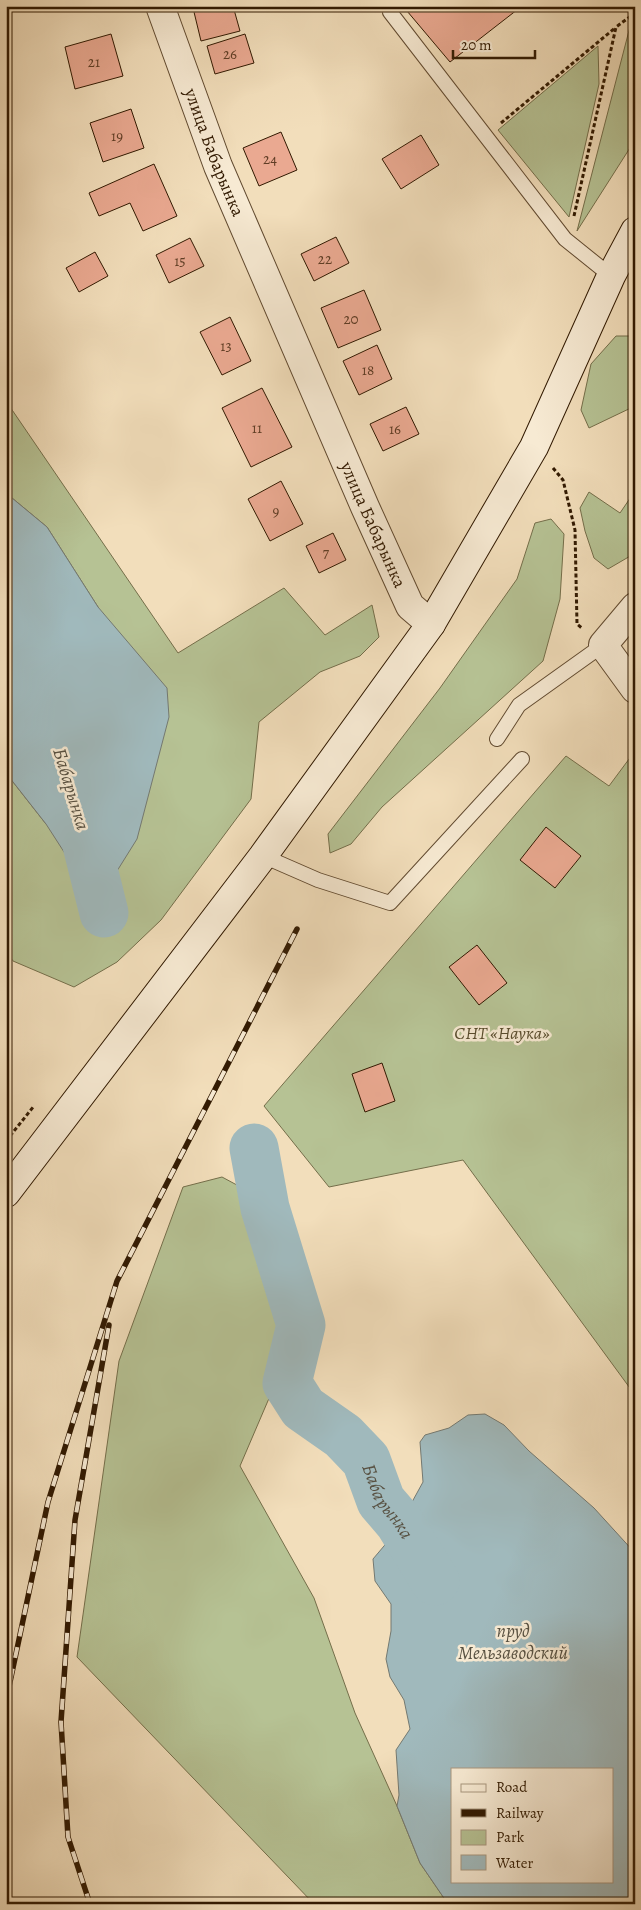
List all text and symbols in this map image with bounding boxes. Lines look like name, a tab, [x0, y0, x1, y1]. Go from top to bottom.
scale bar	[453, 28, 536, 60]
text: 20 m	[461, 35, 492, 55]
house number: 26	[223, 44, 237, 64]
house number: 21	[88, 52, 100, 72]
street label: улица Бабарынка	[178, 84, 251, 221]
house number: 19	[111, 126, 123, 146]
house number: 24	[263, 149, 277, 169]
house number: 22	[318, 249, 332, 269]
house number: 15	[174, 251, 186, 271]
house number: 20	[343, 309, 359, 329]
house number: 13	[220, 336, 232, 356]
house number: 18	[362, 360, 374, 380]
house number: 11	[252, 418, 262, 438]
house number: 16	[389, 419, 401, 439]
street label: улица Бабарынка	[334, 457, 412, 592]
house number: 9	[273, 501, 280, 521]
house number: 7	[323, 543, 330, 563]
water label: Бабарынка	[46, 745, 96, 833]
park label: СНТ «Наука»	[454, 1021, 550, 1045]
water label: Бабарынка	[355, 1460, 420, 1544]
water label: пруд Мельзаводский	[458, 1618, 568, 1666]
legend	[451, 1768, 614, 1882]
text: Road	[496, 1777, 528, 1797]
text: Railway	[496, 1803, 544, 1823]
text: Park	[496, 1827, 525, 1847]
text: Water	[495, 1853, 533, 1873]

